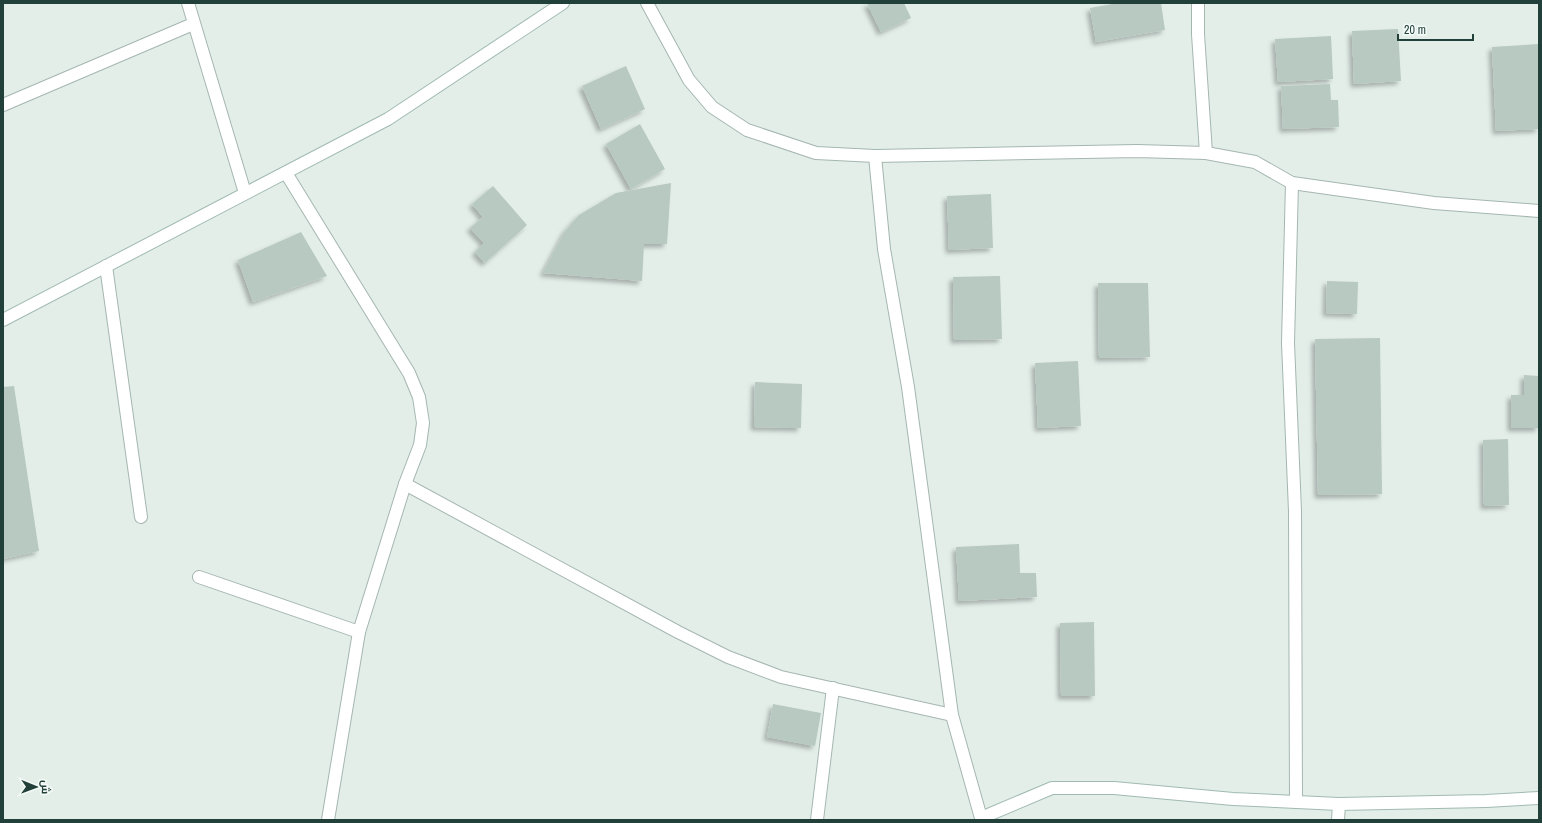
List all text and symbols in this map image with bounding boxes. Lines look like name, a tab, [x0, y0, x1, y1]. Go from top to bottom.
scale bar	[1398, 16, 1473, 42]
text: 20 m	[1404, 22, 1426, 38]
north arrow	[16, 767, 56, 807]
text: ش	[39, 780, 53, 794]

